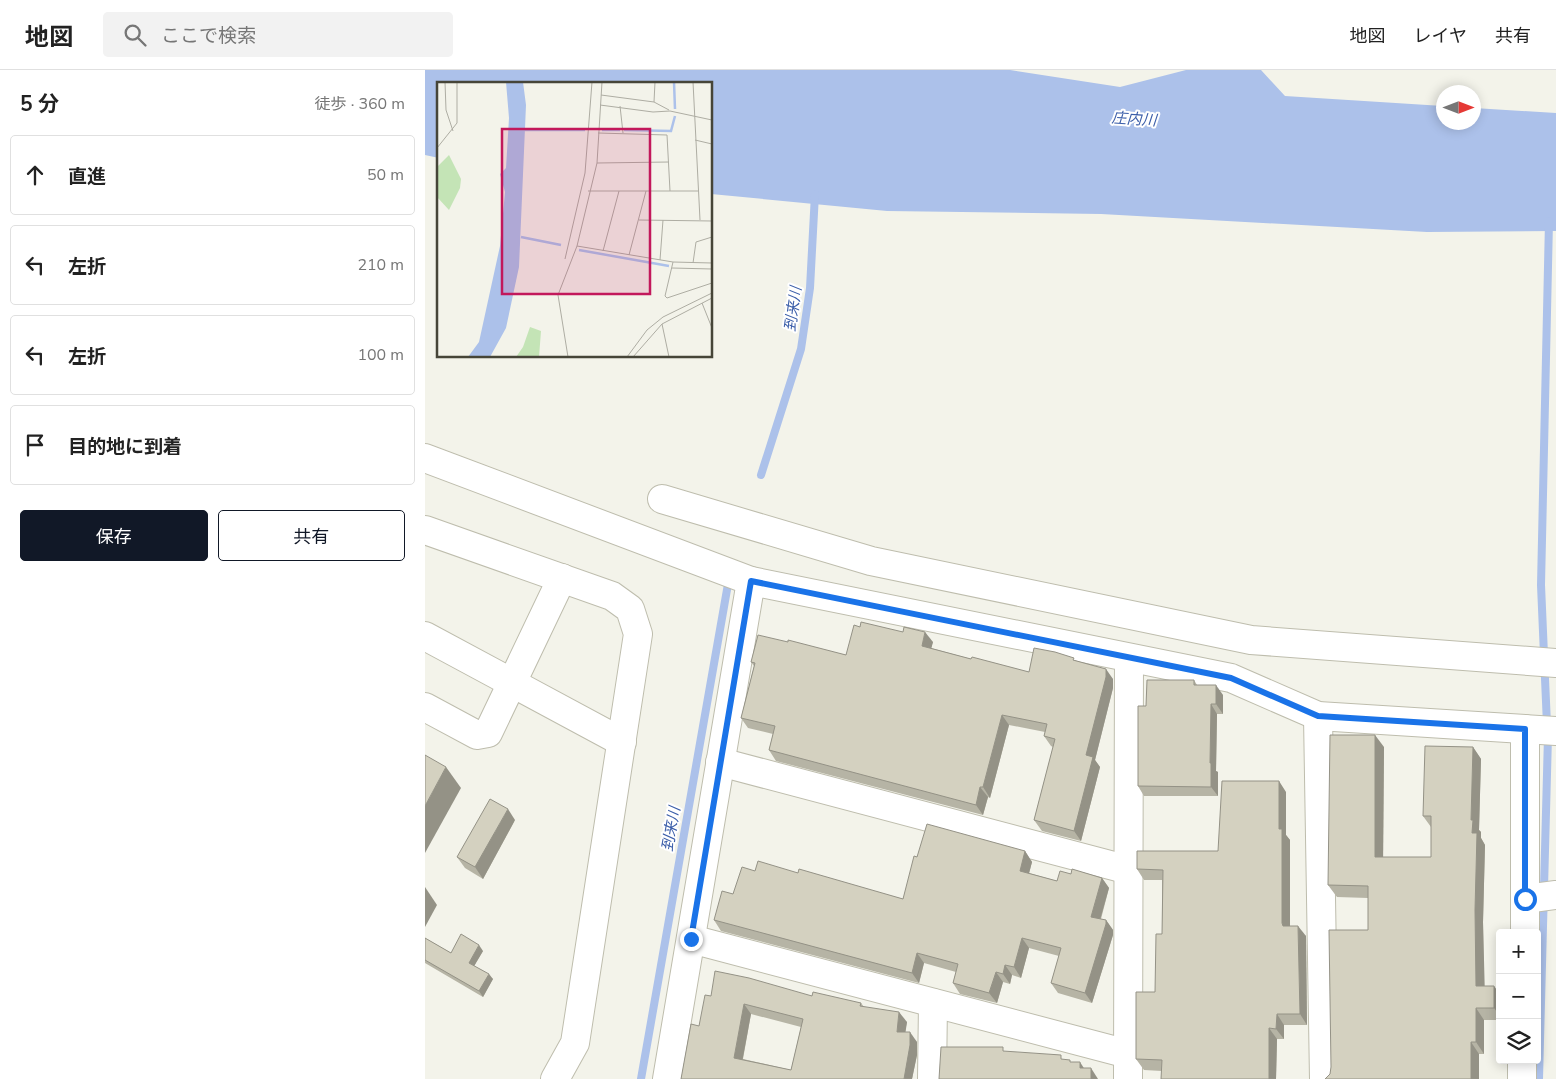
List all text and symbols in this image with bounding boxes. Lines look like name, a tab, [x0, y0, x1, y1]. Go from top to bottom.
search box	[103, 12, 453, 57]
text: 地図	[25, 21, 73, 53]
icon: search	[121, 21, 149, 49]
text: ここで検索	[161, 23, 256, 49]
text: 地図	[1350, 24, 1386, 48]
text: レイヤ	[1414, 24, 1467, 48]
text: 共有	[1495, 24, 1531, 48]
inset map	[437, 82, 713, 358]
north arrow	[1436, 85, 1481, 130]
text: 5 分	[20, 90, 59, 118]
text: 徒歩 · 360 m	[315, 93, 405, 115]
water label: 庄内川	[1111, 107, 1159, 131]
icon: ahead	[21, 161, 49, 189]
text: 直進	[68, 164, 106, 190]
text: 50 m	[367, 164, 404, 186]
icon: left	[21, 251, 49, 279]
text: 左折	[68, 254, 106, 280]
text: 210 m	[357, 254, 404, 276]
water label: 到来川	[780, 283, 806, 333]
icon: left	[21, 341, 49, 369]
text: 左折	[68, 344, 106, 370]
text: 100 m	[357, 344, 404, 366]
icon: arrive	[21, 431, 49, 459]
text: 目的地に到着	[68, 434, 182, 460]
button: 保存	[20, 510, 208, 561]
button: 共有	[218, 510, 405, 561]
water label: 到来川	[657, 803, 685, 853]
route start	[1514, 888, 1537, 911]
route end	[680, 928, 703, 951]
map controls	[1496, 929, 1541, 1064]
button: +	[1496, 929, 1541, 974]
button: −	[1496, 974, 1541, 1019]
button: layers	[1496, 1019, 1541, 1064]

